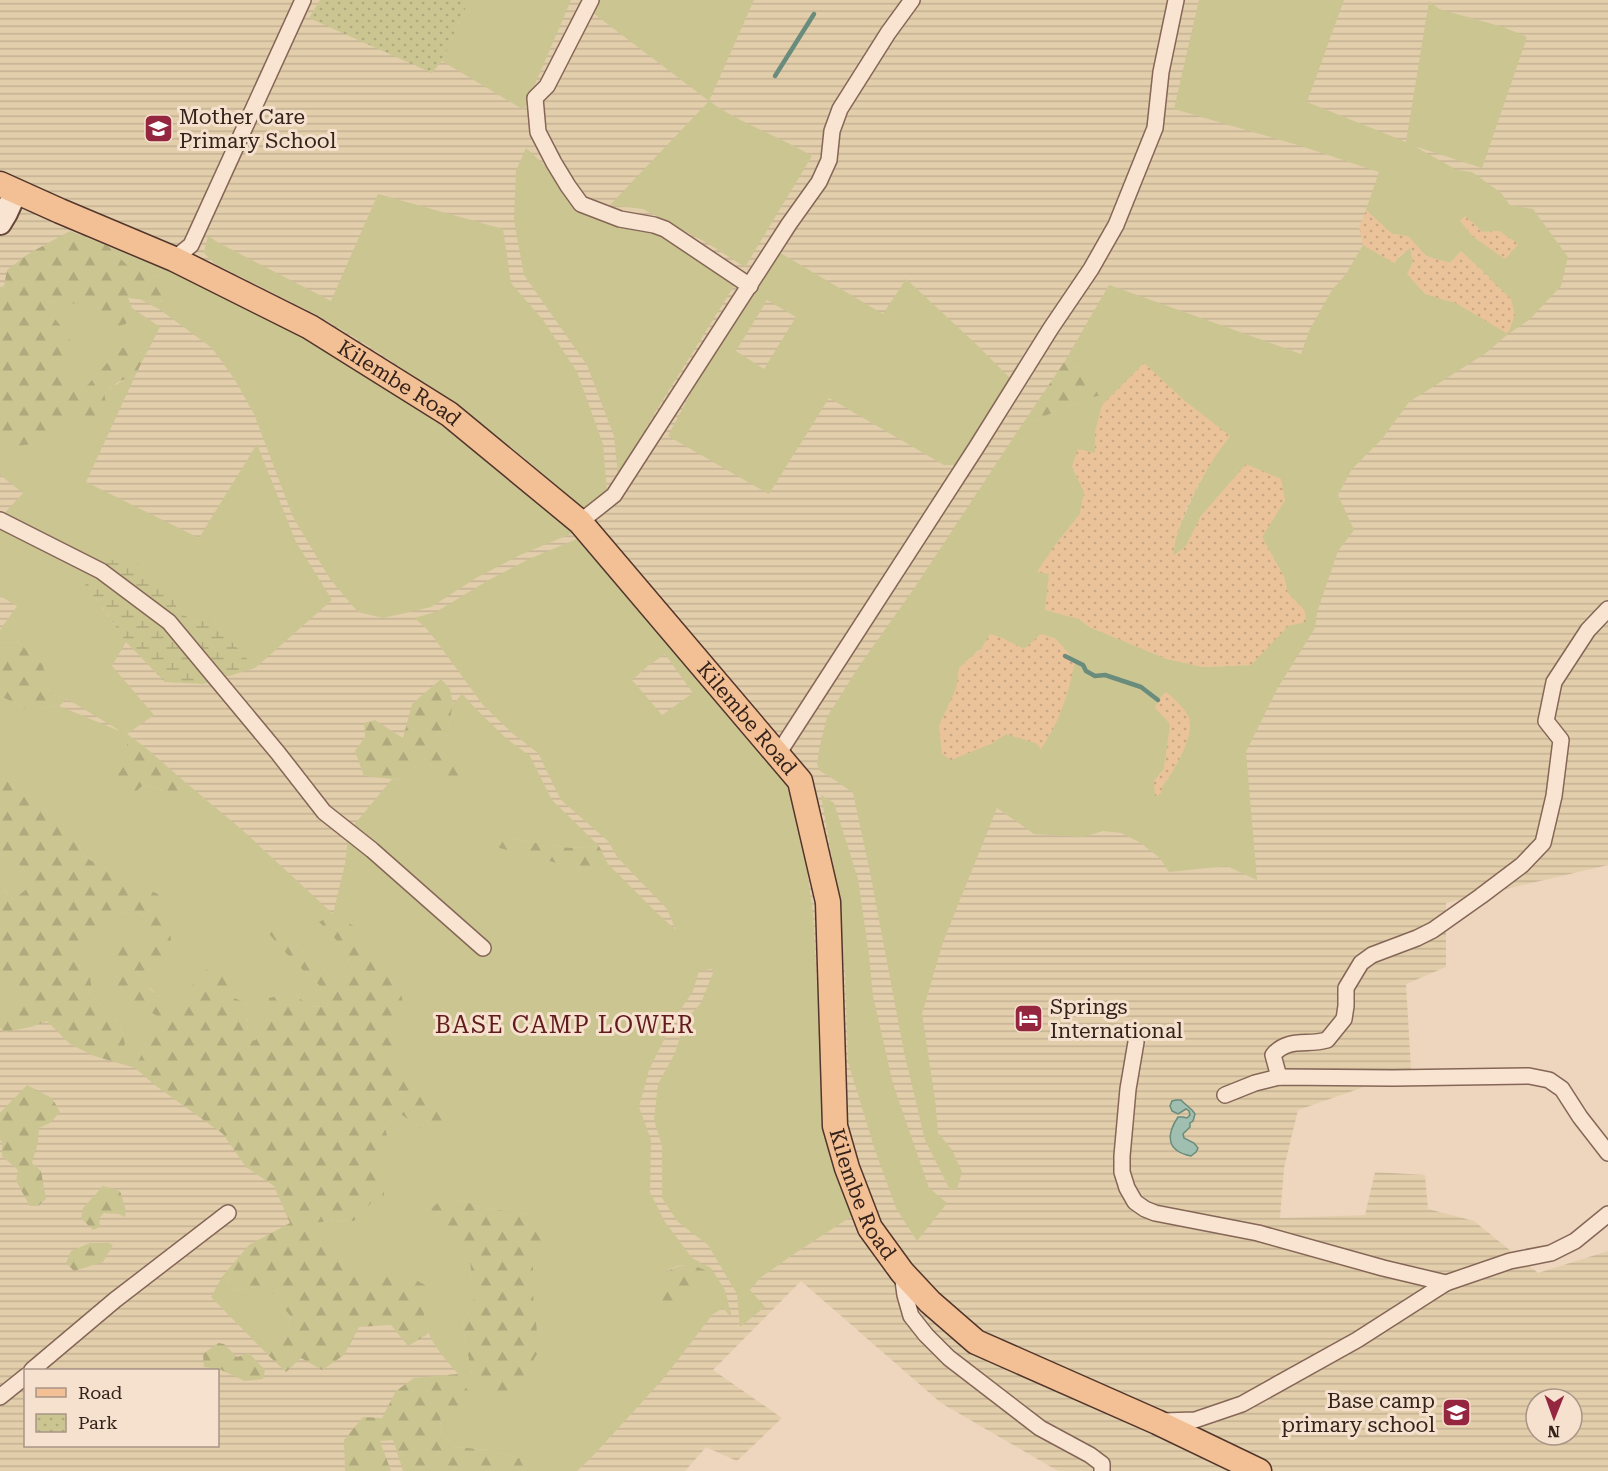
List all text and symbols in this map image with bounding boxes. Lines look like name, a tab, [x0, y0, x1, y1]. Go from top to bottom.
place label: Mother Care Primary School	[179, 105, 337, 153]
school or university icon: Mother Care Primary School	[142, 113, 174, 145]
street label: Kilembe Road	[333, 335, 466, 431]
street label: Kilembe Road	[692, 657, 802, 780]
place label: Springs International	[1050, 995, 1183, 1043]
hotel icon: Springs International	[1013, 1003, 1045, 1035]
district label: BASE CAMP LOWER	[435, 1011, 695, 1039]
street label: Kilembe Road	[824, 1126, 901, 1265]
legend	[24, 1369, 219, 1447]
text: Road	[78, 1382, 123, 1403]
north arrow	[1524, 1387, 1584, 1447]
place label: Base camp primary school	[1281, 1389, 1436, 1437]
school or university icon: Base camp primary school	[1440, 1397, 1472, 1429]
text: Park	[78, 1412, 118, 1433]
text: N	[1547, 1422, 1560, 1441]

